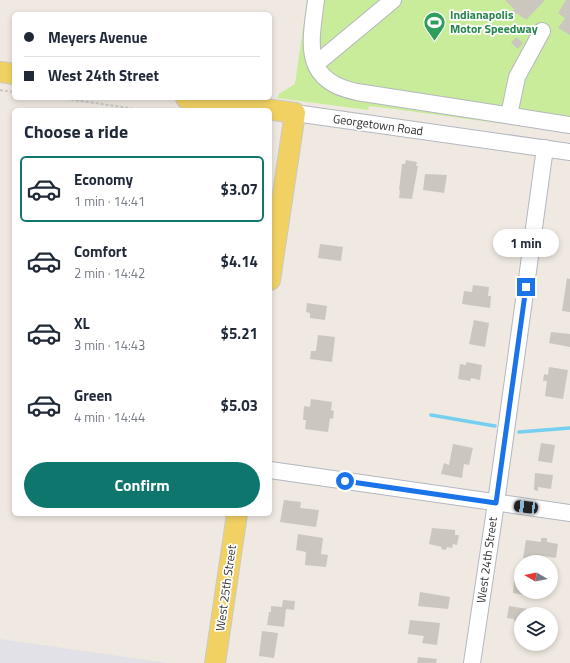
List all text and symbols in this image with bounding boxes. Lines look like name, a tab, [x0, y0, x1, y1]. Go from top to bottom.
place label: Indianapolis Motor Speedway	[450, 5, 538, 38]
sports icon: Indianapolis Motor Speedway	[422, 9, 448, 42]
text: Meyers Avenue	[48, 26, 147, 49]
text: West 24th Street	[48, 64, 159, 87]
street label: Georgetown Road	[332, 109, 424, 140]
text: Choose a ride	[24, 118, 128, 145]
text: Economy	[74, 168, 133, 191]
icon: car	[26, 171, 62, 207]
text: $3.07	[221, 178, 258, 201]
text: 1 min · 14:41	[74, 191, 145, 211]
callout: 1 min	[493, 229, 559, 257]
text: 1 min	[510, 233, 542, 253]
text: Comfort	[74, 240, 127, 263]
icon: car	[26, 243, 62, 279]
text: $4.14	[221, 250, 258, 273]
text: 2 min · 14:42	[74, 263, 145, 283]
route end	[517, 278, 535, 296]
text: XL	[74, 312, 90, 335]
icon: car	[26, 315, 62, 351]
text: $5.21	[221, 322, 258, 345]
text: 3 min · 14:43	[74, 335, 145, 355]
text: Green	[74, 384, 112, 407]
icon: car	[26, 387, 62, 423]
text: $5.03	[221, 394, 258, 417]
text: 4 min · 14:44	[74, 407, 145, 427]
button: Confirm	[24, 462, 260, 508]
route start	[336, 472, 354, 490]
car	[513, 500, 539, 514]
street label: West 24th Street	[471, 515, 502, 604]
street label: West 25th Street	[210, 543, 241, 632]
north arrow	[514, 555, 558, 599]
map controls	[514, 555, 558, 651]
button: layers	[514, 607, 558, 651]

